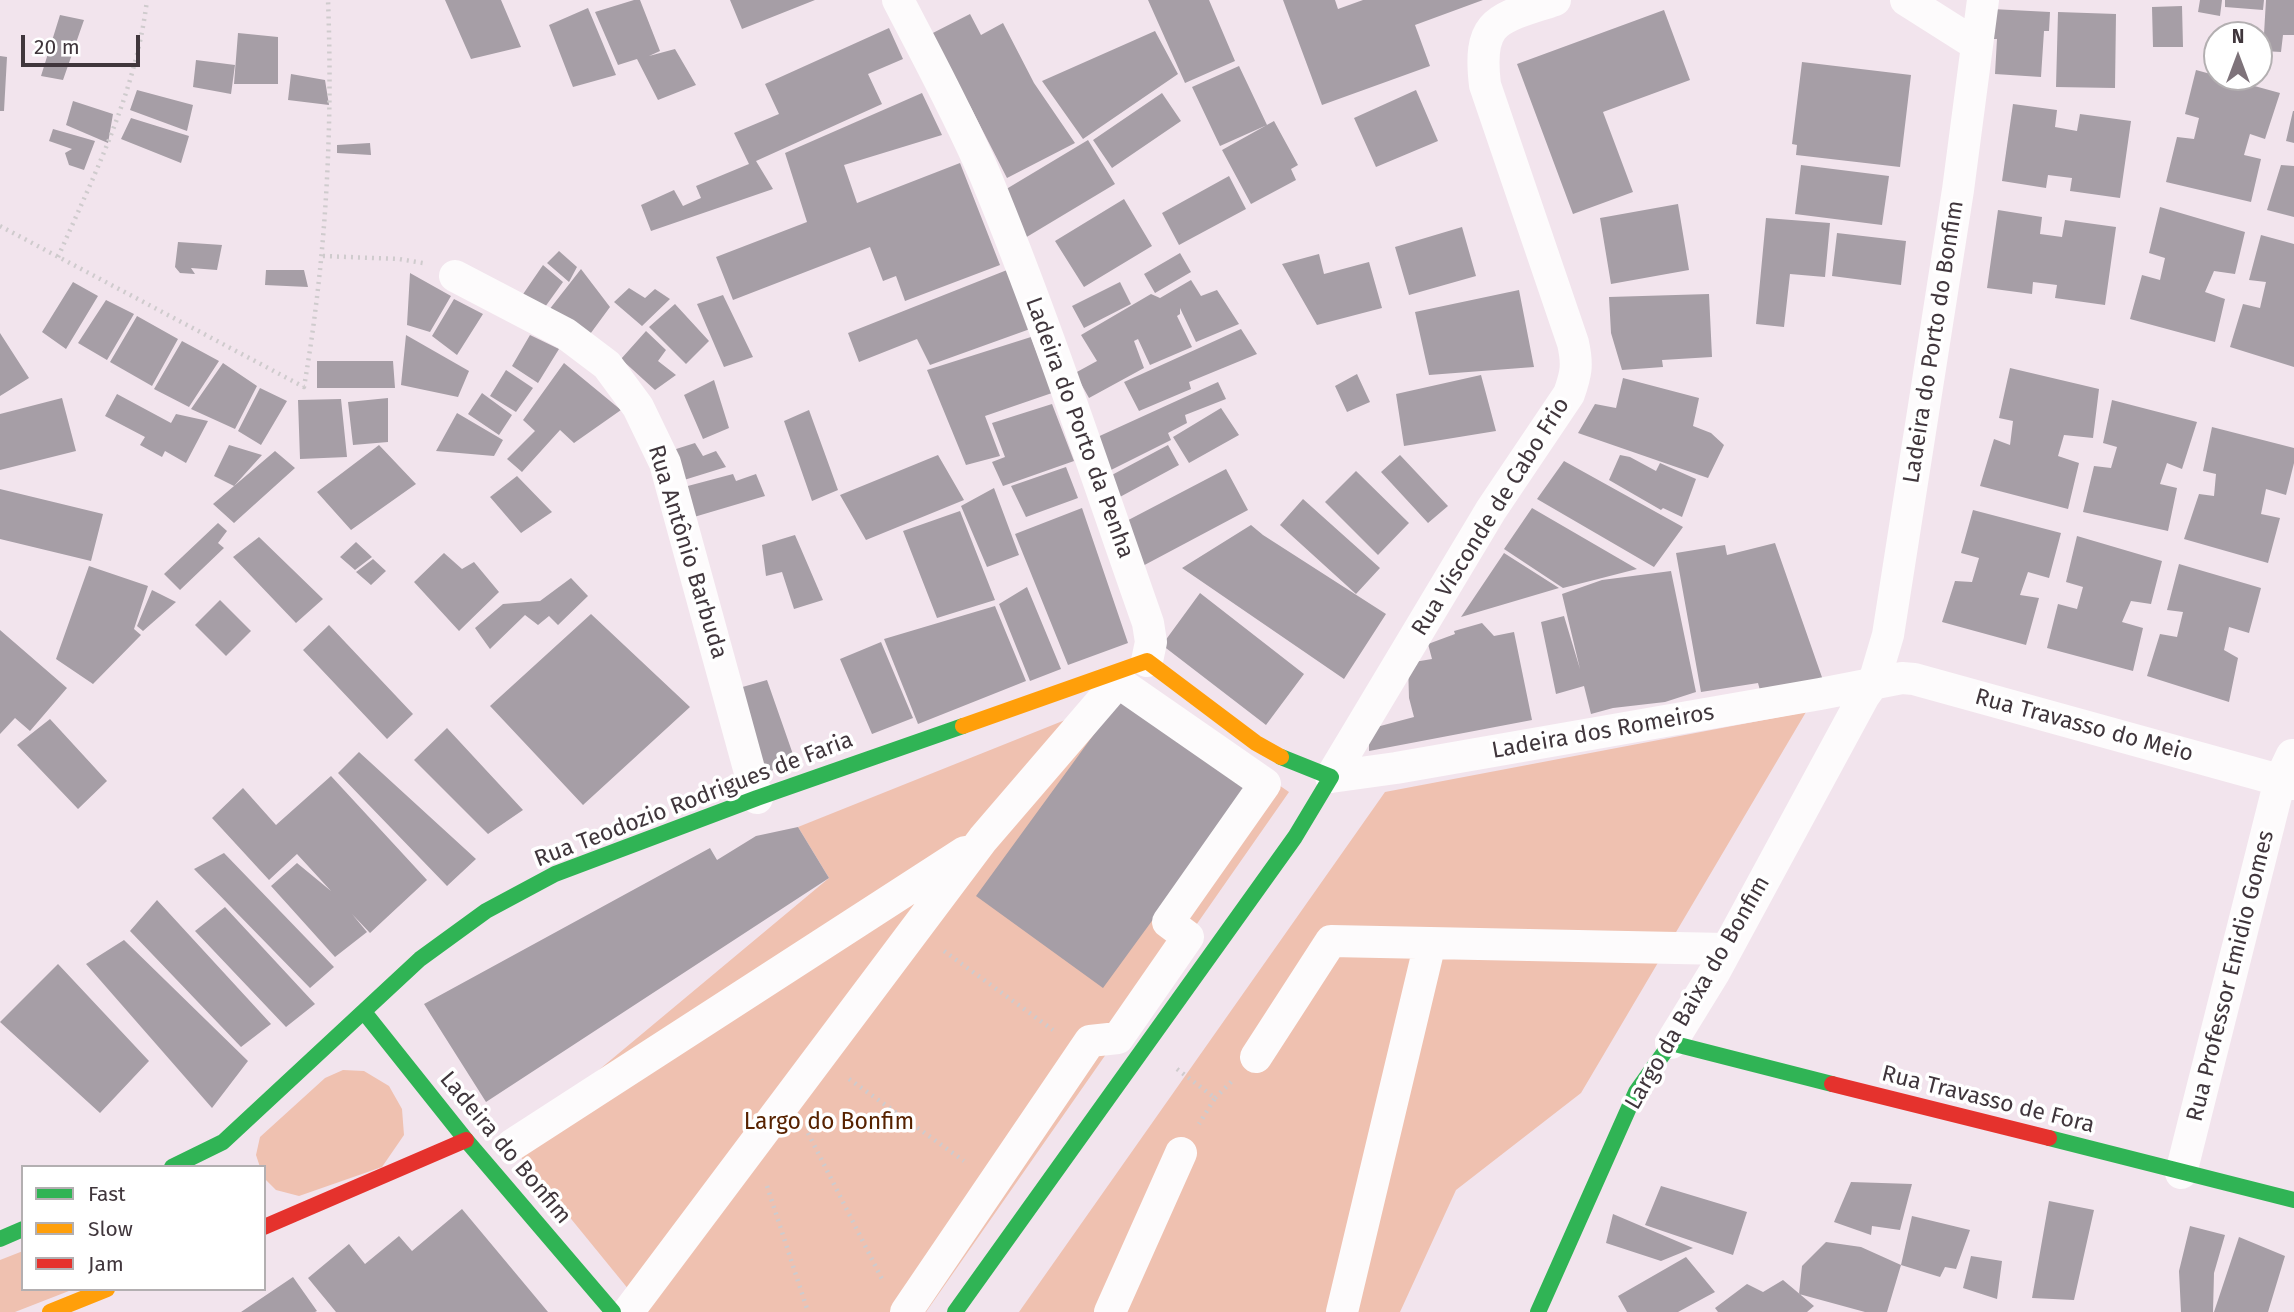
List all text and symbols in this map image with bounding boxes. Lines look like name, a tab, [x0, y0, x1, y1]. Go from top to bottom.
scale bar	[24, 21, 144, 65]
north arrow	[2203, 21, 2273, 91]
text: N	[2232, 25, 2244, 48]
text: 20 m	[34, 34, 80, 60]
street label: Ladeira do Porto do Bonfim	[1898, 199, 1970, 485]
street label: Ladeira do Porto da Penha	[1019, 294, 1139, 562]
street label: Rua Visconde de Cabo Frio	[1406, 393, 1576, 641]
street label: Rua Antônio Barbuda	[641, 442, 733, 662]
street label: Rua Travasso do Meio	[1972, 684, 2196, 768]
street label: Ladeira dos Romeiros	[1490, 699, 1716, 765]
street label: Rua Teodozio Rodrigues de Faria	[531, 726, 857, 874]
street label: Rua Professor Emidio Gomes	[2181, 828, 2281, 1124]
street label: Largo da Baixa do Bonfim	[1620, 871, 1776, 1115]
street label: Rua Travasso de Fora	[1879, 1060, 2097, 1140]
street label: Ladeira do Bonfim	[433, 1066, 577, 1230]
park label: Largo do Bonfim	[744, 1109, 914, 1137]
legend	[21, 1165, 266, 1291]
text: Fast	[88, 1181, 126, 1207]
text: Slow	[88, 1216, 133, 1242]
text: Jam	[88, 1251, 124, 1277]

